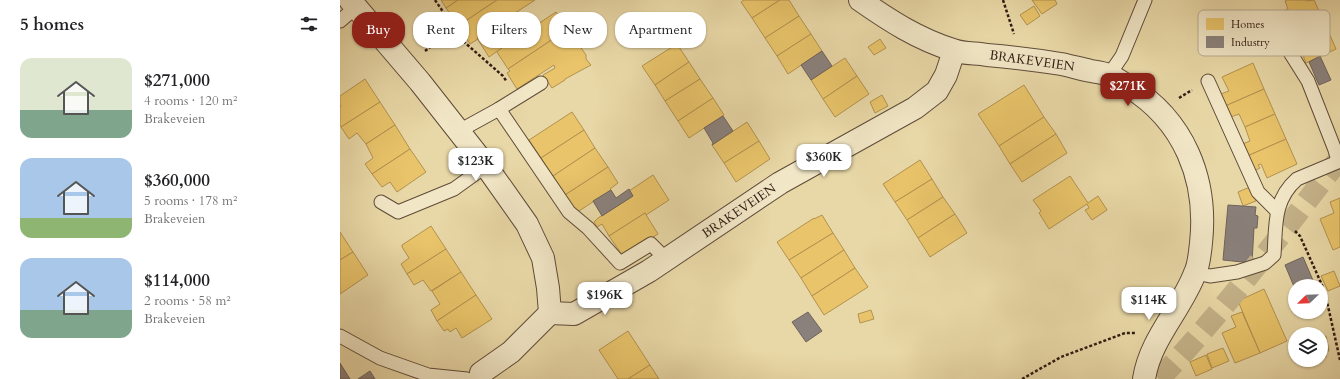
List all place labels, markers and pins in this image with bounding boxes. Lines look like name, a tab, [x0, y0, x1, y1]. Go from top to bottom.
pin: $271K	[1100, 73, 1156, 107]
pin: $360K	[796, 144, 852, 178]
pin: $123K	[448, 148, 504, 182]
pin: $196K	[577, 282, 633, 316]
pin: $114K	[1121, 287, 1177, 321]

